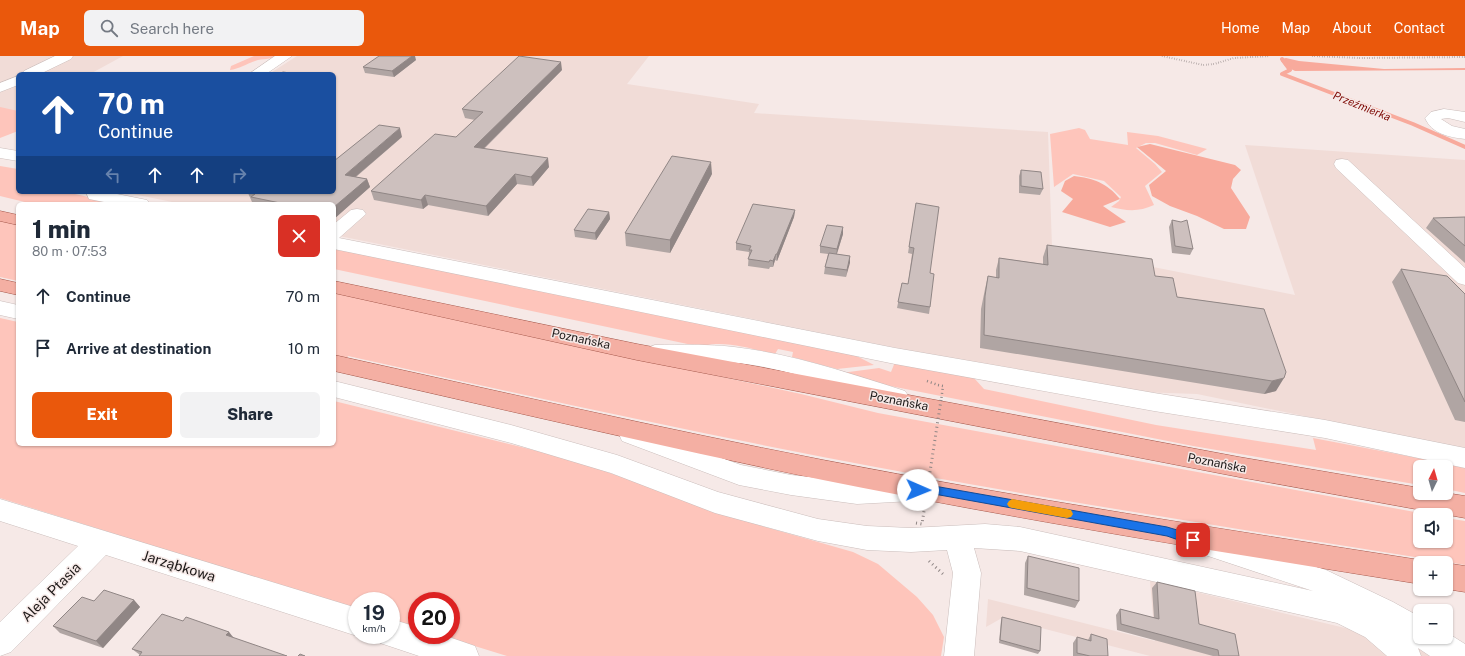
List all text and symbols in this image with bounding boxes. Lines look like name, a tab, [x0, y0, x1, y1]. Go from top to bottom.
search box	[84, 10, 364, 46]
text: Map	[20, 17, 60, 39]
icon: search	[98, 17, 120, 39]
text: Search here	[130, 20, 214, 37]
text: Home	[1221, 20, 1260, 36]
text: Map	[1282, 20, 1310, 36]
text: About	[1332, 20, 1372, 36]
text: Contact	[1394, 20, 1445, 36]
text: 70 m	[98, 87, 165, 120]
icon: ahead	[32, 88, 84, 140]
water label: Przeźmierka	[1332, 89, 1393, 123]
text: Continue	[98, 121, 173, 142]
icon: left	[102, 164, 124, 186]
icon: ahead	[144, 164, 166, 186]
icon: ahead	[186, 164, 208, 186]
icon: right	[228, 164, 250, 186]
text: 1 min	[32, 215, 91, 243]
button: close	[278, 215, 320, 257]
text: 80 m · 07:53	[32, 244, 107, 259]
icon: ahead	[32, 285, 54, 307]
text: Continue	[66, 288, 131, 305]
text: 70 m	[285, 288, 320, 305]
street label: Poznańska	[550, 326, 612, 352]
icon: arrive	[32, 337, 54, 359]
text: Arrive at destination	[66, 340, 211, 357]
text: 10 m	[288, 340, 320, 357]
street label: Poznańska	[868, 388, 930, 414]
button: Exit	[32, 392, 172, 438]
button: Share	[180, 392, 320, 438]
street label: Poznańska	[1186, 450, 1248, 476]
north arrow	[1413, 460, 1453, 500]
map controls	[1413, 460, 1453, 644]
position arrow	[897, 469, 939, 511]
button: sound	[1413, 508, 1453, 548]
pin	[1176, 523, 1210, 557]
icon: arrive	[1182, 529, 1204, 551]
street label: Jarząbkowa	[141, 547, 217, 585]
button: +	[1413, 556, 1453, 596]
street label: Aleja Ptasia	[18, 559, 84, 625]
speed limit sign: 20	[408, 592, 460, 644]
text: 19	[363, 601, 385, 625]
button: −	[1413, 604, 1453, 644]
text: km/h	[362, 622, 386, 634]

